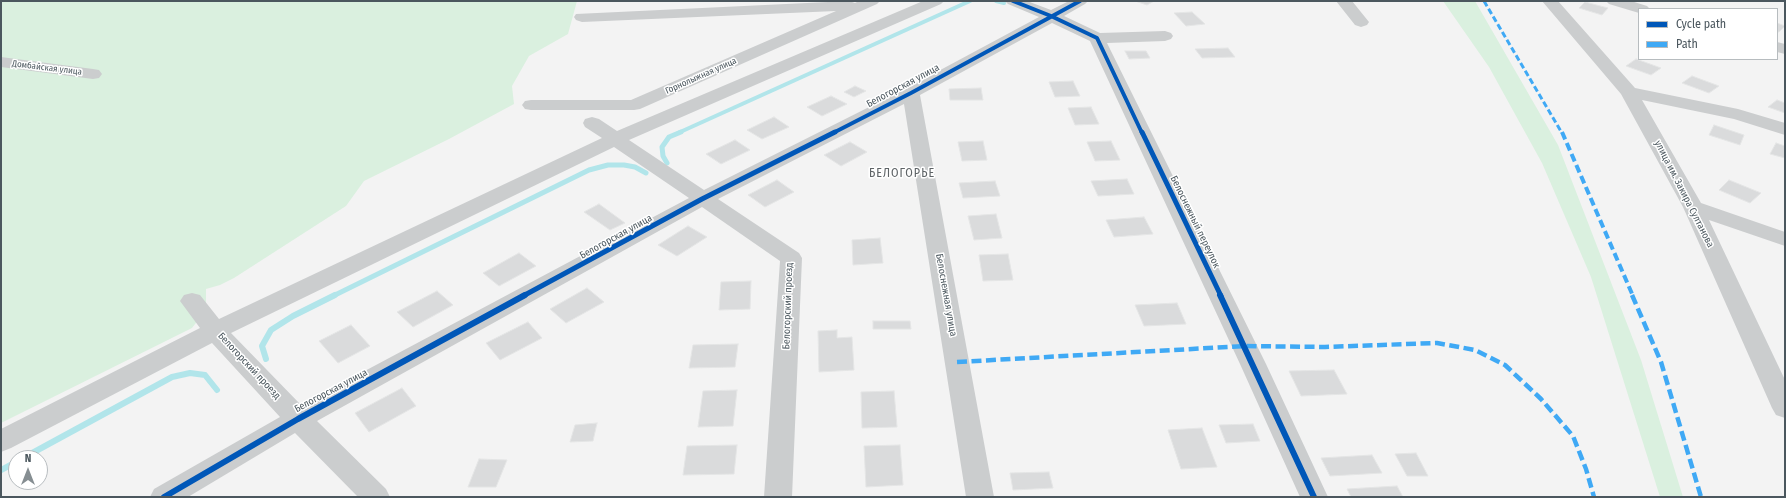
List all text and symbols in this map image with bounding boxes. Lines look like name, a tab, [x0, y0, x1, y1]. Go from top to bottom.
legend	[1638, 8, 1778, 60]
text: Cycle path	[1676, 17, 1726, 31]
text: Path	[1676, 37, 1698, 51]
street label: Горнолыжная улица	[664, 55, 738, 97]
street label: Домбайская улица	[11, 58, 83, 78]
street label: Белогорская улица	[865, 62, 941, 110]
street label: улица им. Закира Султанова	[1652, 138, 1716, 250]
district label: БЕЛОГОРЬЕ	[869, 167, 935, 181]
street label: Белоснежный переулок	[1167, 174, 1223, 270]
street label: Белогорская улица	[578, 212, 654, 262]
street label: Белоснежная улица	[933, 253, 959, 337]
street label: Белогорский проезд	[780, 262, 796, 350]
street label: Белогорский проезд	[215, 330, 283, 402]
street label: Белогорская улица	[293, 367, 369, 415]
north arrow	[8, 450, 48, 490]
text: N	[25, 452, 31, 465]

